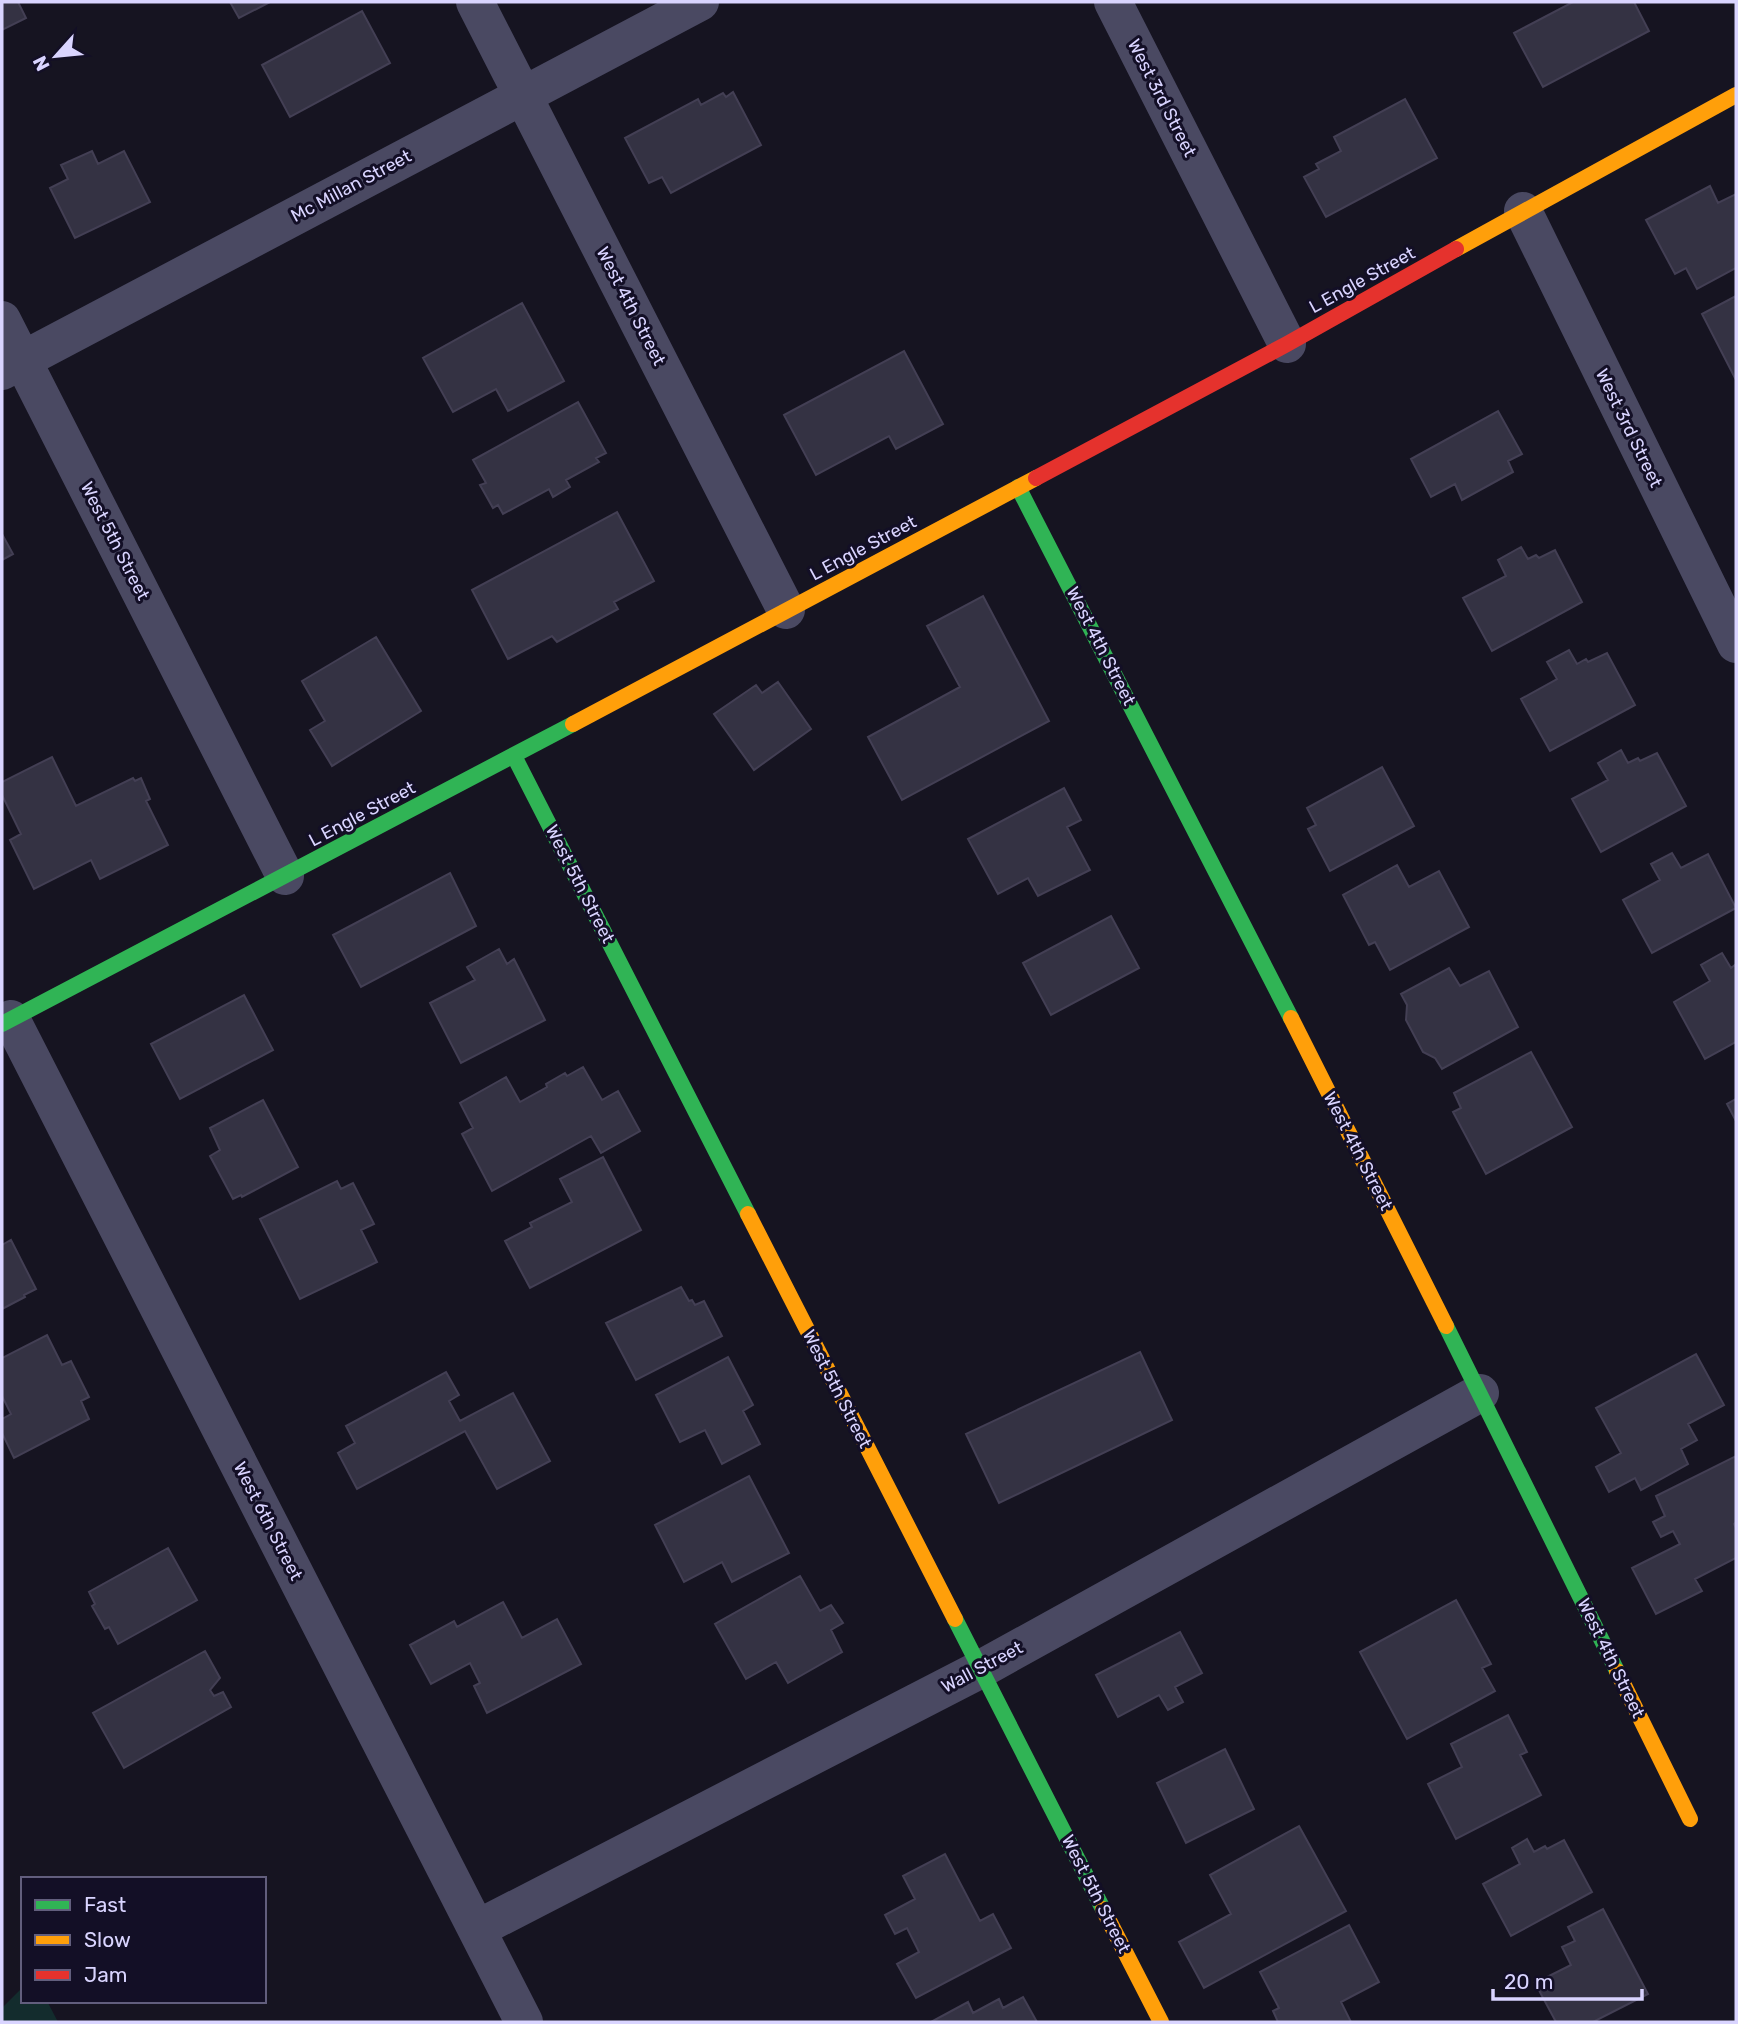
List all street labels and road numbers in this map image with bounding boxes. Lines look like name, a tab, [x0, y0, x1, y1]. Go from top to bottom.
street label: West 3rd Street	[1123, 35, 1201, 161]
street label: Mc Millan Street	[287, 145, 415, 227]
street label: L Engle Street	[1305, 242, 1419, 318]
street label: West 4th Street	[592, 243, 670, 369]
street label: West 3rd Street	[1591, 365, 1667, 491]
street label: West 5th Street	[76, 478, 154, 604]
street label: L Engle Street	[806, 511, 920, 585]
street label: West 4th Street	[1062, 583, 1140, 709]
street label: L Engle Street	[305, 777, 419, 851]
street label: West 5th Street	[541, 821, 619, 947]
street label: West 4th Street	[1319, 1088, 1397, 1214]
street label: West 5th Street	[798, 1326, 876, 1452]
street label: West 6th Street	[229, 1458, 307, 1584]
street label: West 4th Street	[1573, 1595, 1649, 1721]
street label: Wall Street	[937, 1636, 1027, 1698]
street label: West 5th Street	[1057, 1831, 1135, 1957]

